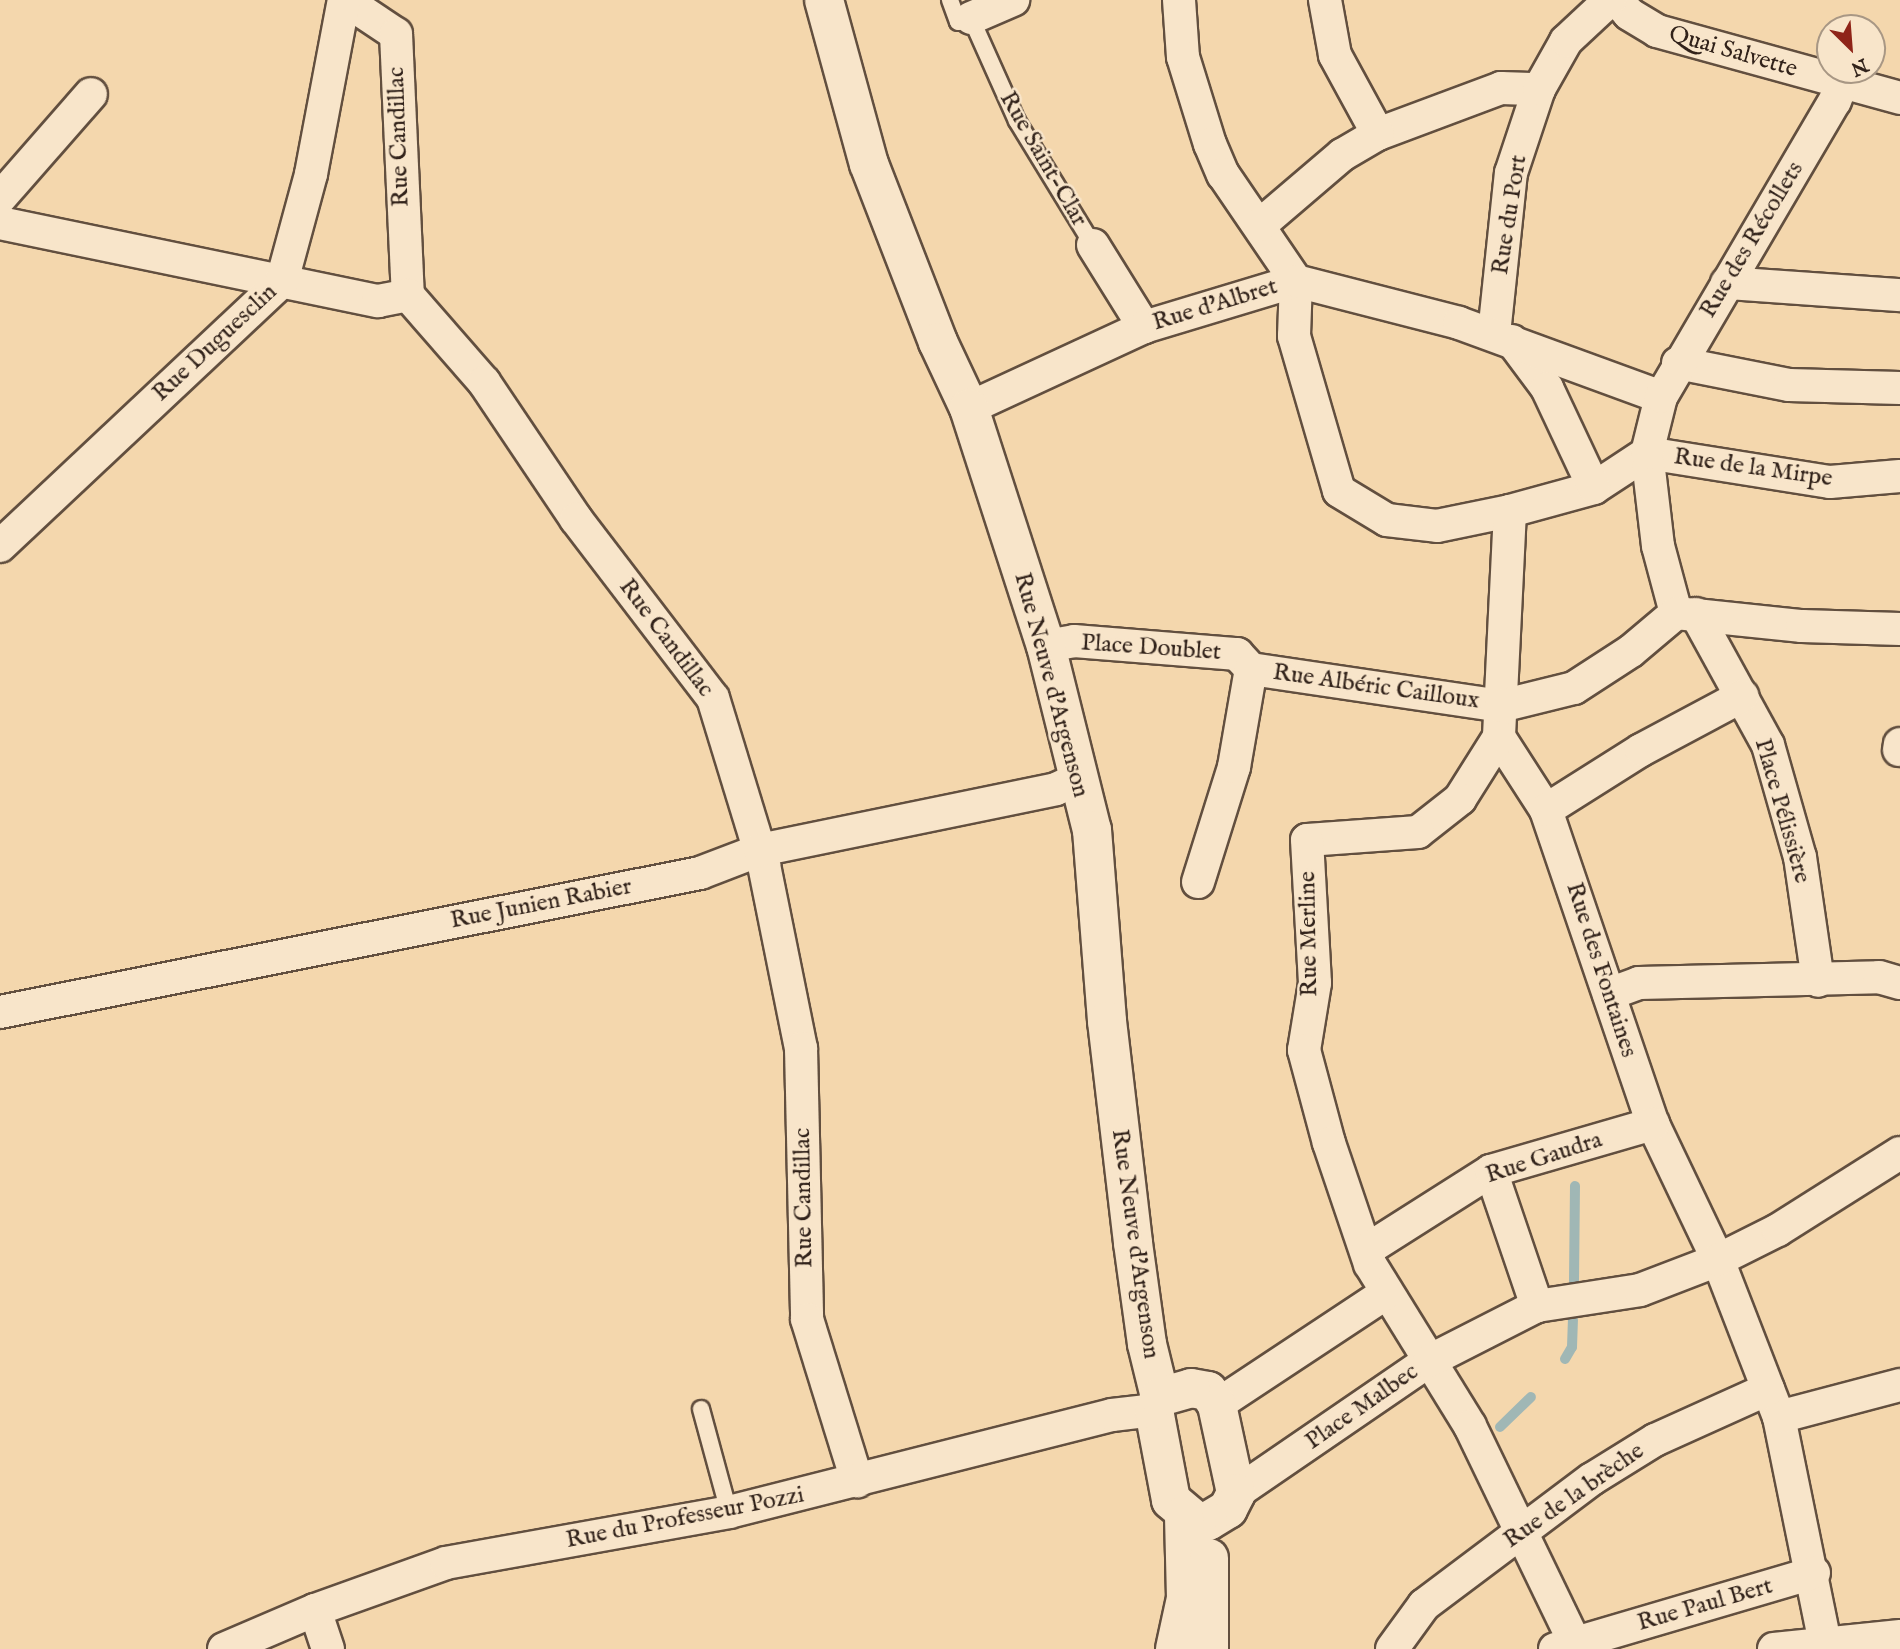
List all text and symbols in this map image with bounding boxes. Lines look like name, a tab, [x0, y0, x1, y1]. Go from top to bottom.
north arrow	[1816, 14, 1886, 84]
street label: Quai Salvette	[1666, 20, 1800, 84]
text: N	[1847, 52, 1872, 81]
street label: Rue Candillac	[382, 66, 416, 208]
street label: Rue Saint-Clar	[993, 86, 1093, 232]
street label: Rue du Port	[1486, 153, 1534, 277]
street label: Rue des Récollets	[1694, 157, 1810, 323]
street label: Rue d'Albret	[1149, 272, 1281, 338]
street label: Rue Duguesclin	[147, 278, 283, 408]
street label: Rue de la Mirpe	[1672, 443, 1834, 493]
street label: Rue Neuve d'Argenson	[1007, 569, 1095, 801]
street label: Rue Candillac	[612, 573, 720, 703]
street label: Place Doublet	[1080, 629, 1222, 667]
street label: Rue Albéric Cailloux	[1271, 658, 1481, 716]
street label: Place Pélissière	[1748, 735, 1816, 887]
street label: Rue Merline	[1294, 871, 1324, 997]
street label: Rue Junien Rabier	[448, 872, 634, 936]
street label: Rue des Fontaines	[1559, 879, 1643, 1061]
street label: Rue Gaudra	[1482, 1126, 1606, 1190]
street label: Rue Neuve d'Argenson	[1105, 1127, 1165, 1361]
street label: Rue Candillac	[788, 1128, 820, 1268]
street label: Place Malbec	[1300, 1358, 1424, 1456]
street label: Rue de la brèche	[1498, 1437, 1650, 1555]
street label: Rue du Professeur Pozzi	[564, 1481, 806, 1555]
street label: Rue Paul Bert	[1634, 1572, 1776, 1638]

